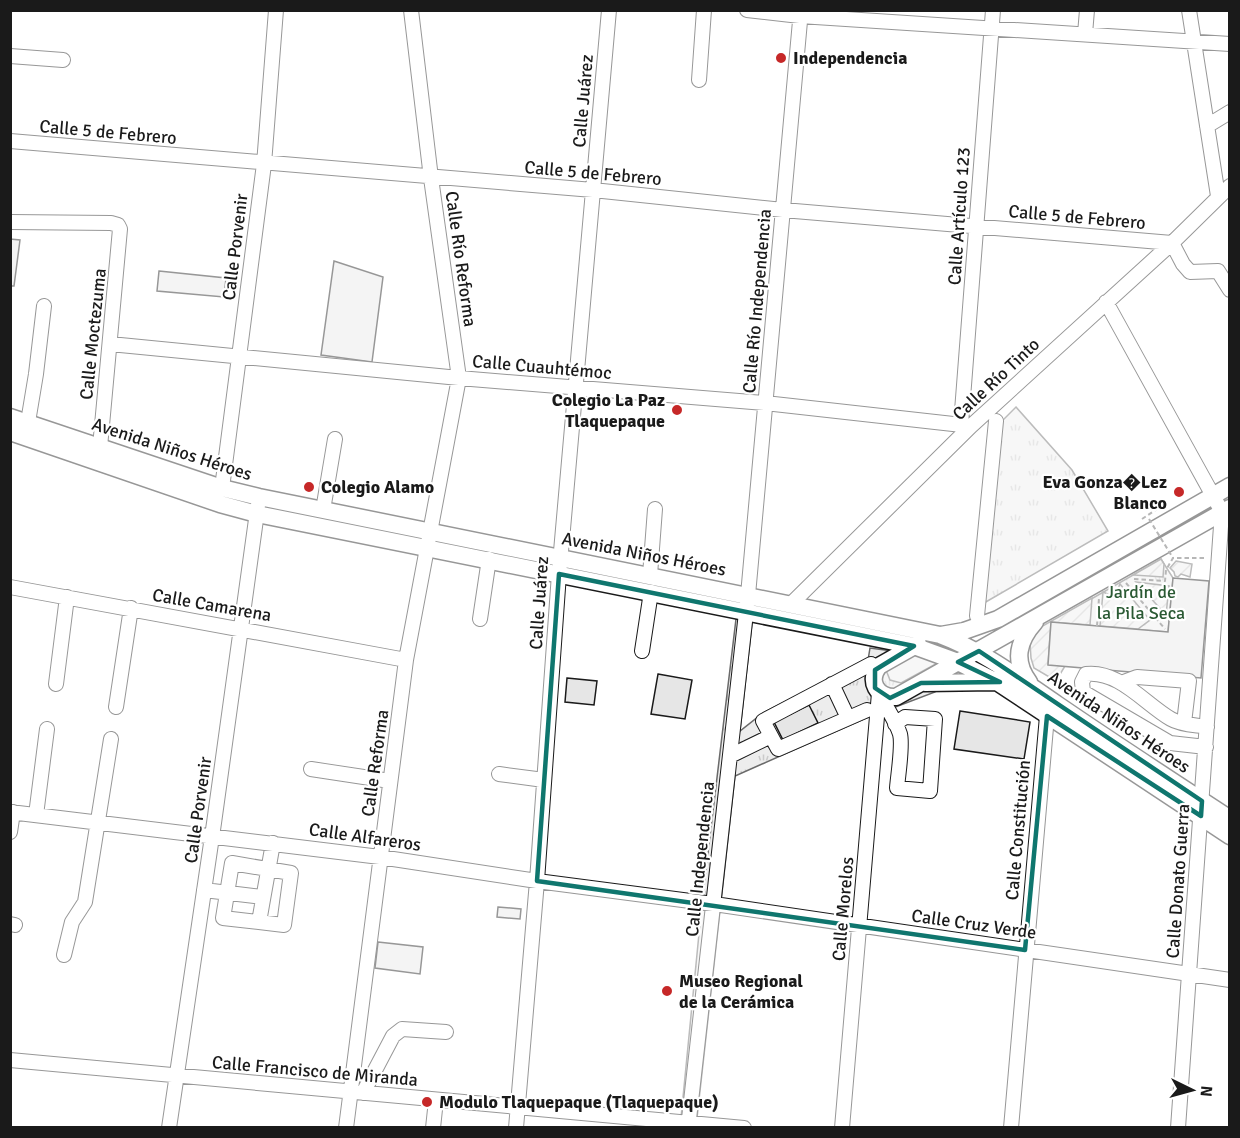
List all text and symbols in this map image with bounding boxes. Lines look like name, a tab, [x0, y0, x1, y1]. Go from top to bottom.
place label: Independencia	[793, 47, 907, 69]
marker: Independencia	[774, 51, 788, 65]
street label: Calle Juárez	[568, 54, 598, 148]
street label: Calle 5 de Febrero	[39, 115, 177, 149]
street label: Calle Artículo 123	[943, 146, 975, 286]
street label: Calle 5 de Febrero	[524, 156, 662, 190]
street label: Calle Río Reforma	[441, 190, 481, 328]
street label: Calle Porvenir	[218, 192, 253, 302]
street label: Calle 5 de Febrero	[1008, 200, 1146, 234]
street label: Calle Río Independencia	[738, 208, 776, 394]
street label: Calle Moctezuma	[75, 267, 111, 401]
street label: Calle Río Tinto	[948, 333, 1044, 425]
street label: Calle Cuauhtémoc	[471, 350, 613, 384]
place label: Colegio La Paz Tlaquepaque	[552, 389, 665, 432]
marker: Colegio La Paz Tlaquepaque	[670, 403, 684, 417]
street label: Avenida Niños Héroes	[89, 413, 255, 485]
place label: Eva Gonza�Lez Blanco	[1043, 471, 1167, 514]
place label: Colegio Alamo	[321, 476, 434, 498]
marker: Colegio Alamo	[302, 480, 316, 494]
marker: Eva Gonza�Lez Blanco	[1172, 485, 1186, 499]
street label: Avenida Niños Héroes	[560, 527, 728, 581]
street label: Calle Juárez	[525, 556, 553, 650]
park label: Jardín de la Pila Seca	[1097, 581, 1185, 624]
street label: Calle Camarena	[151, 584, 273, 626]
street label: Avenida Niños Héroes	[1044, 666, 1194, 778]
street label: Calle Reforma	[357, 708, 393, 818]
street label: Calle Porvenir	[180, 755, 216, 865]
street label: Calle Constitución	[1001, 759, 1035, 901]
street label: Calle Independencia	[681, 780, 719, 938]
street label: Calle Donato Guerra	[1162, 803, 1194, 959]
street label: Calle Alfareros	[308, 818, 423, 856]
street label: Calle Morelos	[827, 856, 859, 962]
street label: Calle Cruz Verde	[910, 904, 1038, 944]
place label: Museo Regional de la Cerámica	[679, 970, 803, 1013]
marker: Museo Regional de la Cerámica	[660, 984, 674, 998]
street label: Calle Francisco de Miranda	[211, 1051, 419, 1091]
north arrow	[1162, 1060, 1222, 1120]
text: N	[1195, 1085, 1216, 1098]
place label: Modulo Tlaquepaque (Tlaquepaque)	[439, 1091, 719, 1113]
marker: Modulo Tlaquepaque (Tlaquepaque)	[420, 1095, 434, 1109]

